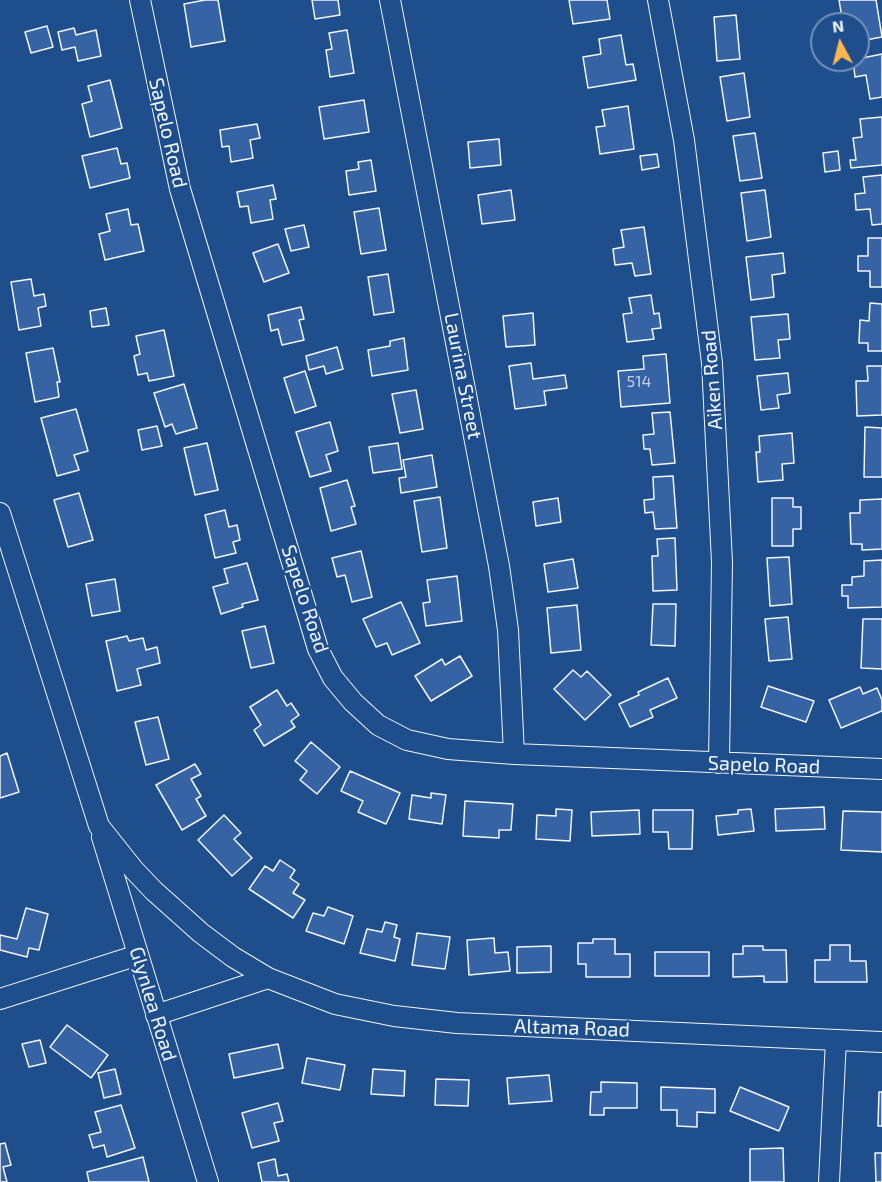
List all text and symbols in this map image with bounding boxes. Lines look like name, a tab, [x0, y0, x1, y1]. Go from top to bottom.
north arrow	[810, 12, 870, 72]
text: N	[831, 15, 845, 36]
street label: Sapelo Road	[144, 76, 192, 190]
street label: Laurina Street	[439, 311, 487, 441]
street label: Aiken Road	[697, 329, 727, 431]
house number: 514	[627, 372, 651, 392]
street label: Sapelo Road	[276, 542, 334, 656]
street label: Sapelo Road	[707, 751, 821, 779]
street label: Glynlea Road	[124, 944, 182, 1064]
street label: Altama Road	[514, 1014, 630, 1042]

